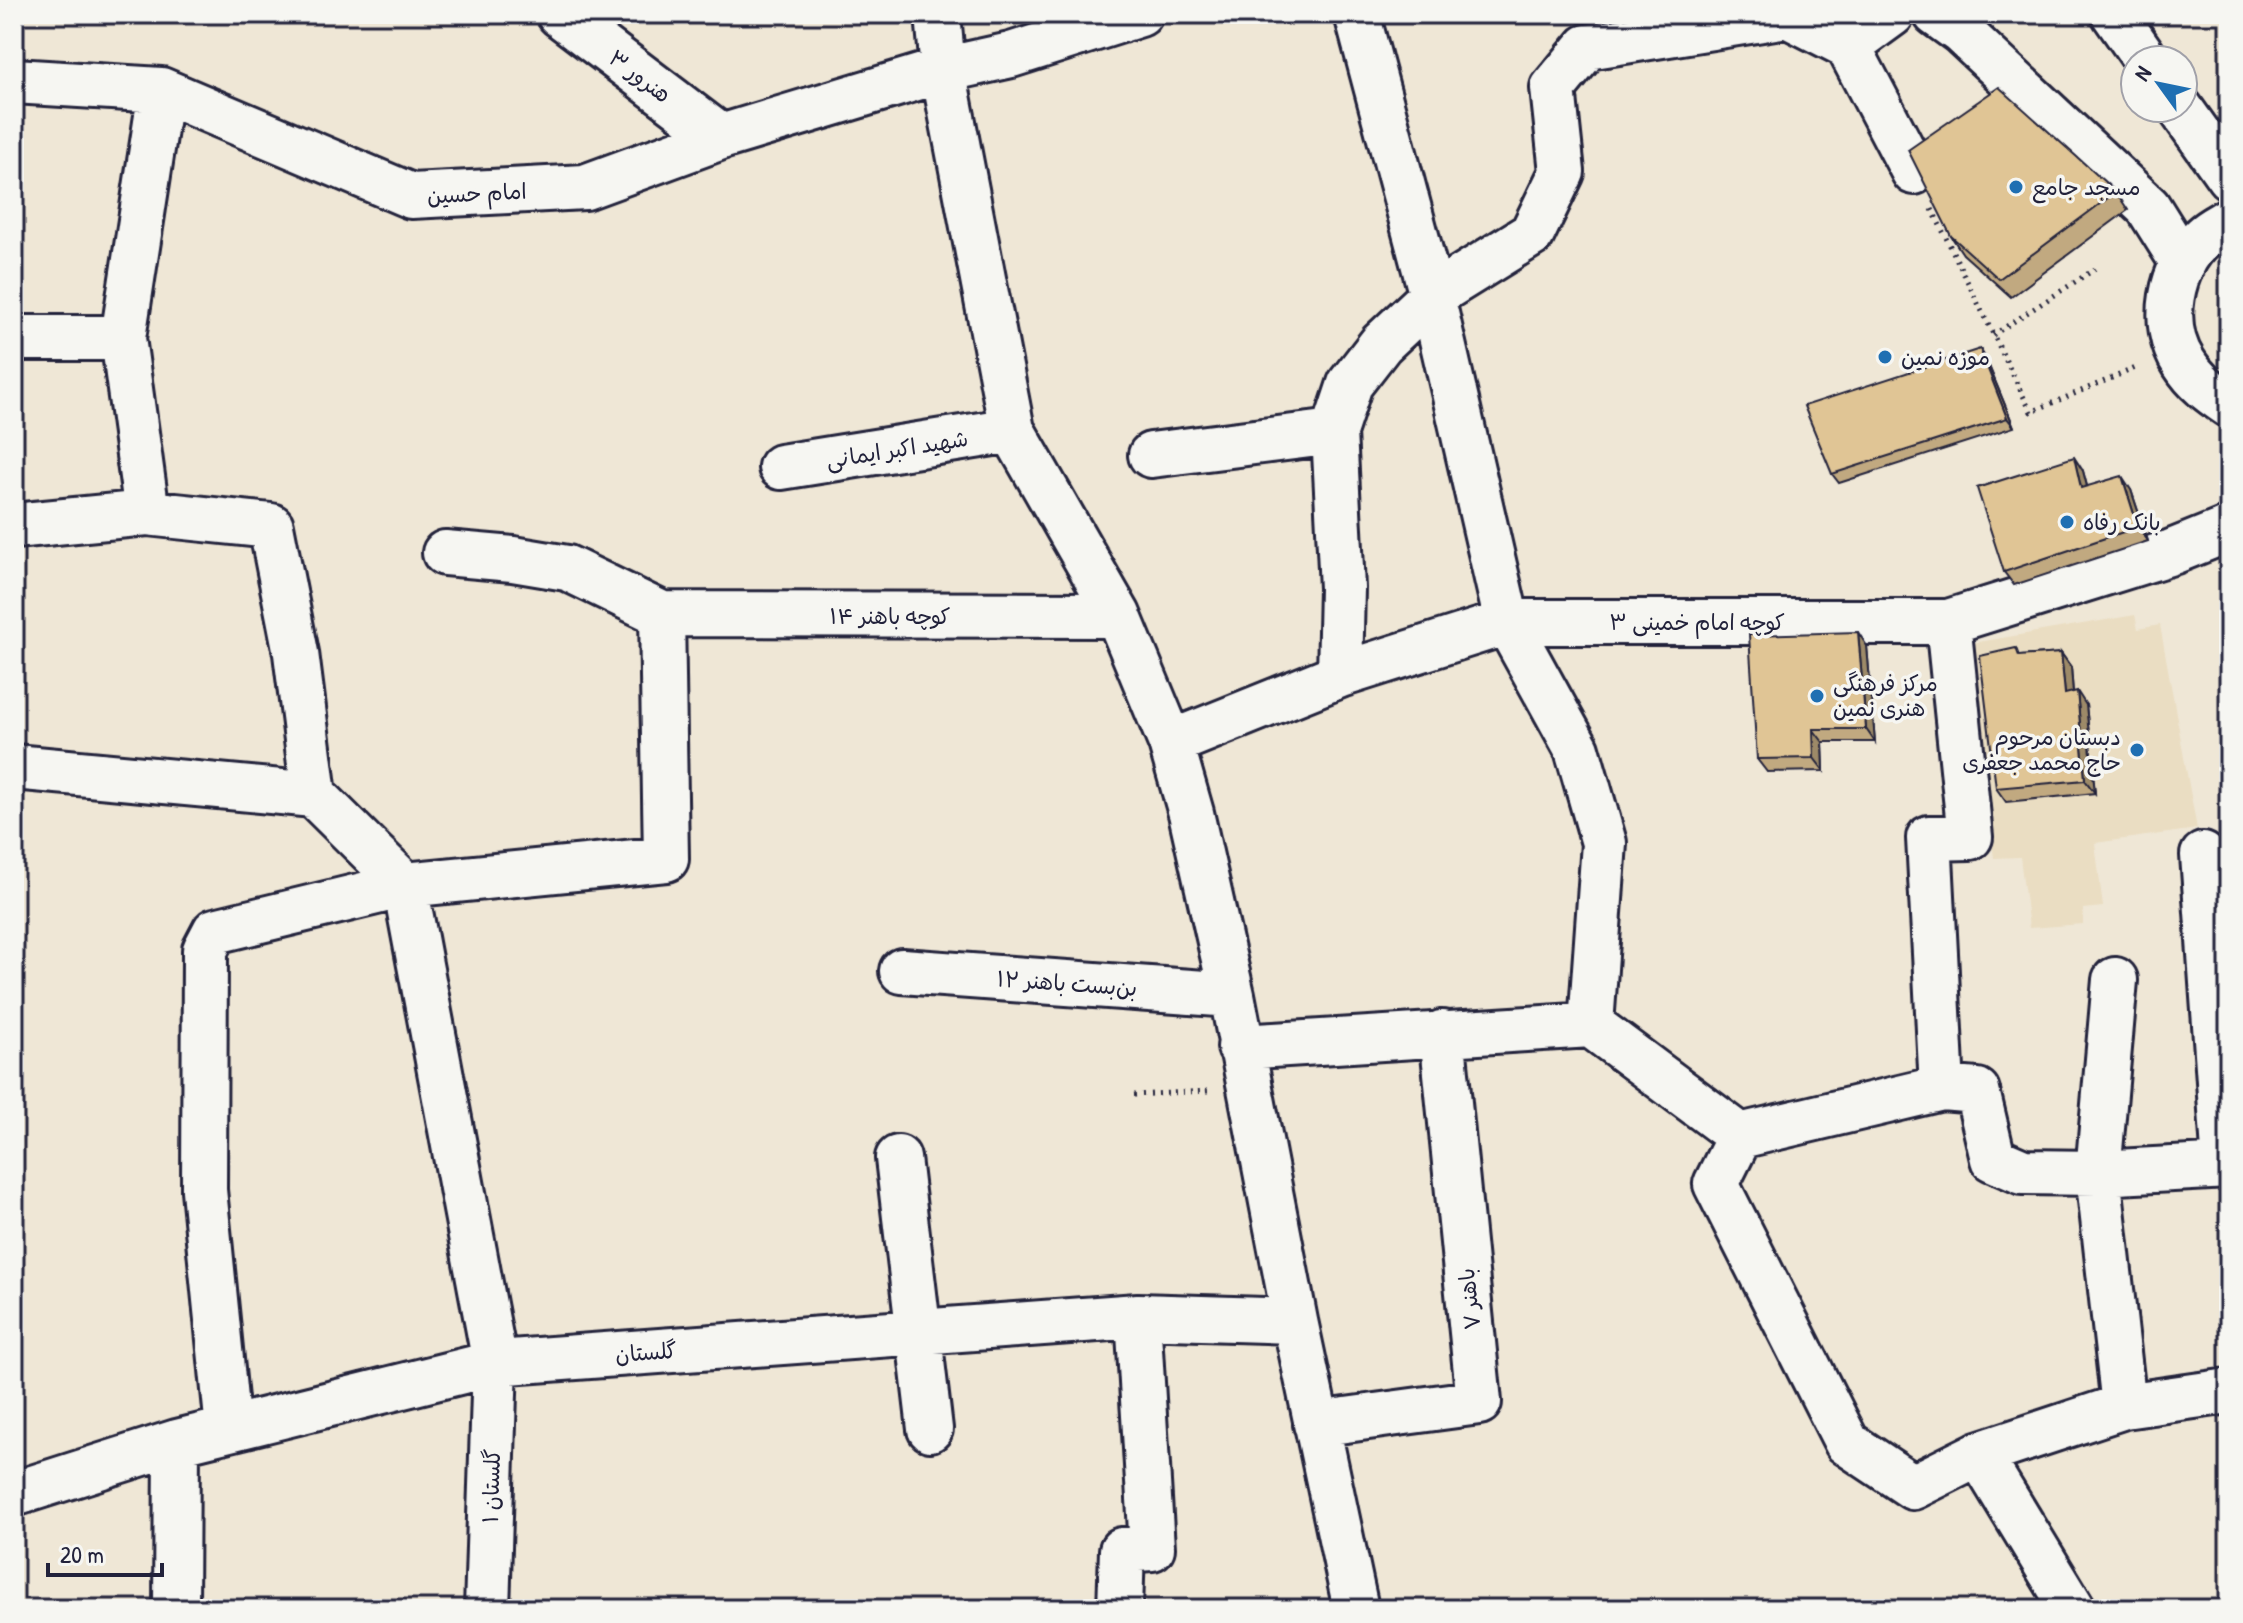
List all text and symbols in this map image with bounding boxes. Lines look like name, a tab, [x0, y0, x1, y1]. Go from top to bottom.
street label: هنرور ۳	[603, 43, 677, 109]
north arrow	[2119, 44, 2199, 124]
text: N	[2126, 60, 2158, 86]
place label: مسجد جامع	[2032, 172, 2140, 204]
street label: امام حسین	[426, 175, 528, 213]
marker: مسجد جامع	[2007, 178, 2025, 196]
place label: موزه نمین	[1901, 342, 1990, 372]
marker: موزه نمین	[1876, 348, 1894, 366]
street label: شهید اکبر ایمانی	[824, 423, 970, 475]
place label: بانک رفاه	[2083, 507, 2161, 537]
marker: بانک رفاه	[2058, 513, 2076, 531]
street label: کوچه باهنر ۱۴	[830, 601, 950, 631]
street label: کوچه امام خمینی ۳	[1609, 607, 1785, 639]
place label: مرکز فرهنگی هنری نمین	[1833, 668, 1938, 723]
marker: مرکز فرهنگی هنری نمین	[1808, 687, 1826, 705]
place label: دبستان مرحوم حاج محمد جعفری	[1962, 722, 2121, 777]
marker: دبستان مرحوم حاج محمد جعفری	[2128, 741, 2146, 759]
street label: بن‌بست باهنر ۱۲	[996, 963, 1138, 1003]
street label: باهنر ۷	[1451, 1267, 1487, 1331]
street label: گلستان	[614, 1335, 678, 1369]
street label: گلستان ۱	[475, 1448, 507, 1524]
scale bar	[48, 1527, 162, 1577]
text: 20 m	[60, 1538, 104, 1570]

